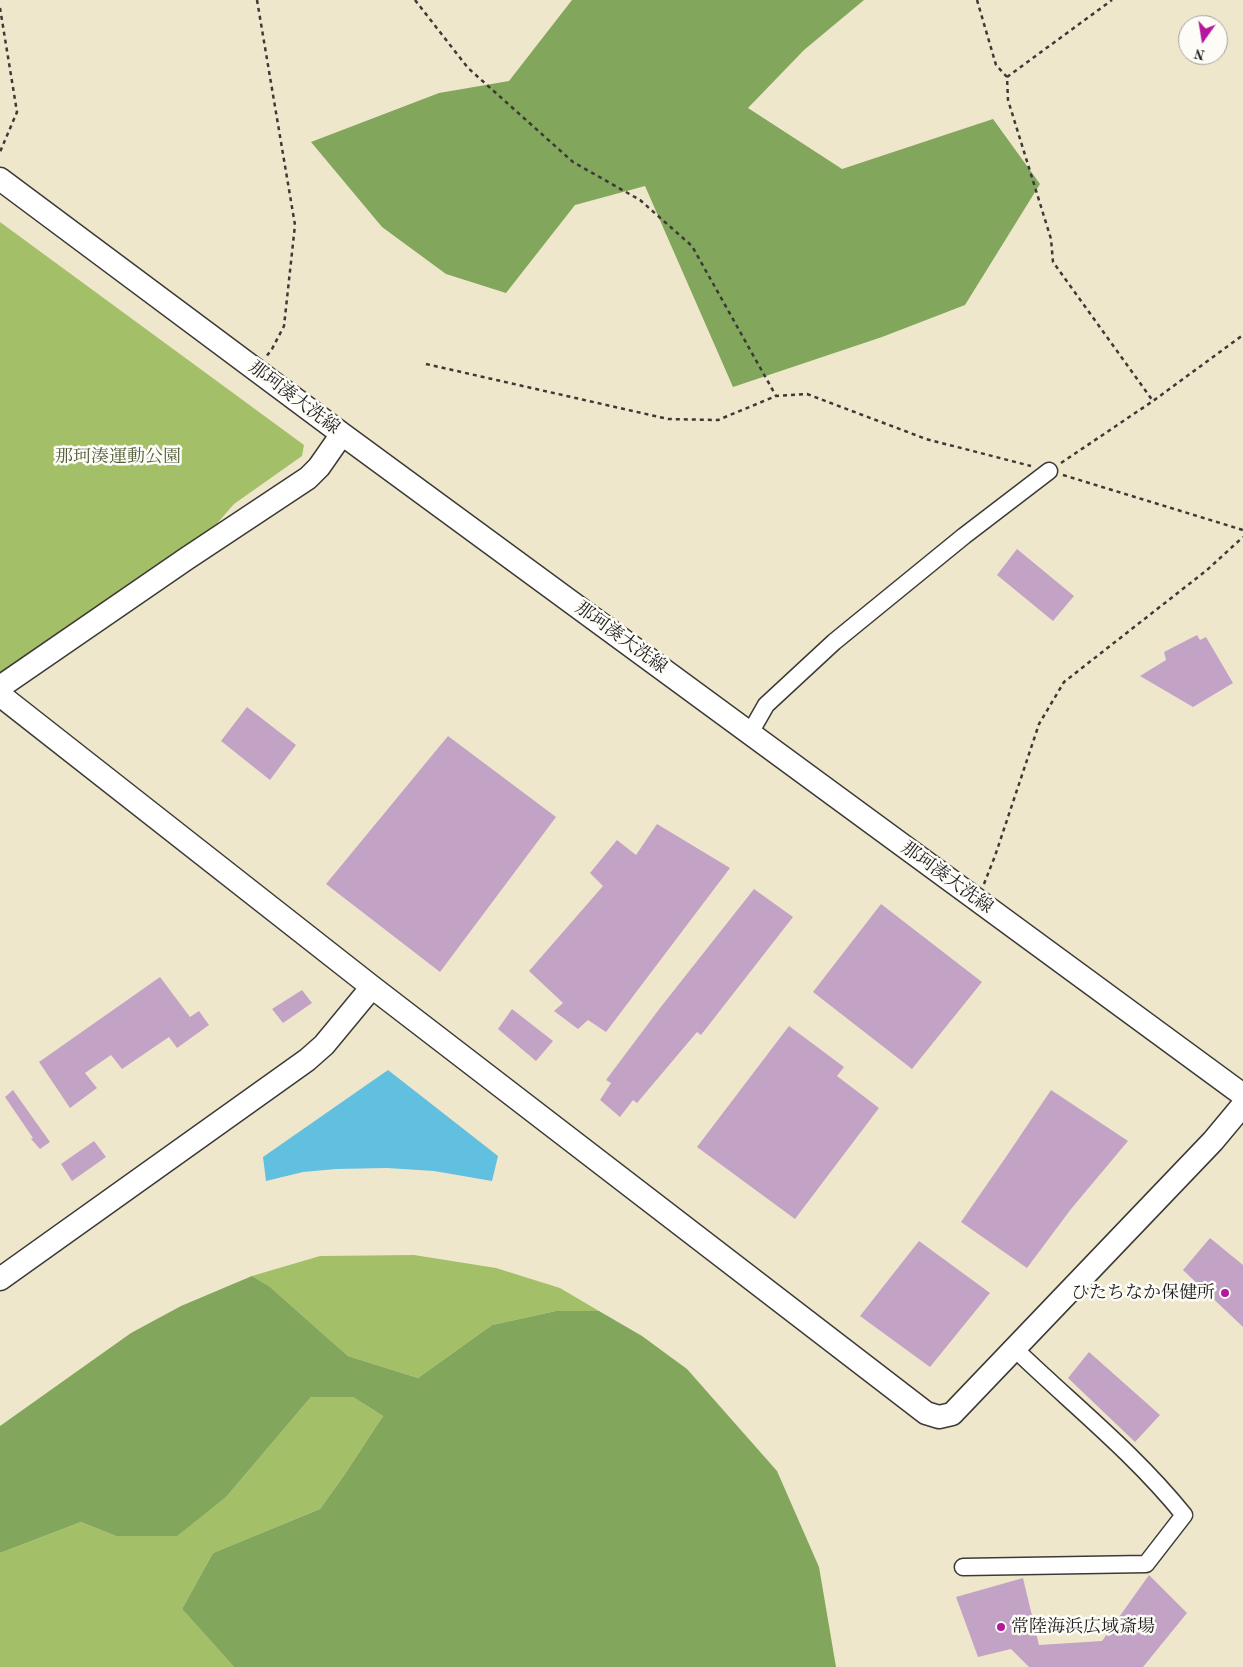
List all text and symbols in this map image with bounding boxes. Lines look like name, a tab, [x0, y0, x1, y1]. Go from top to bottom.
north arrow	[1178, 15, 1228, 65]
text: N	[1193, 46, 1207, 62]
street label: 那珂湊大洗線	[244, 357, 344, 439]
park label: 那珂湊運動公園	[55, 446, 181, 468]
street label: 那珂湊大洗線	[571, 598, 671, 678]
street label: 那珂湊大洗線	[897, 838, 997, 918]
place label: ひたちなか保健所	[1071, 1282, 1215, 1304]
marker: ひたちなか保健所	[1219, 1287, 1231, 1299]
place label: 常陸海浜広域斎場	[1011, 1616, 1155, 1638]
marker: 常陸海浜広域斎場	[995, 1621, 1007, 1633]

